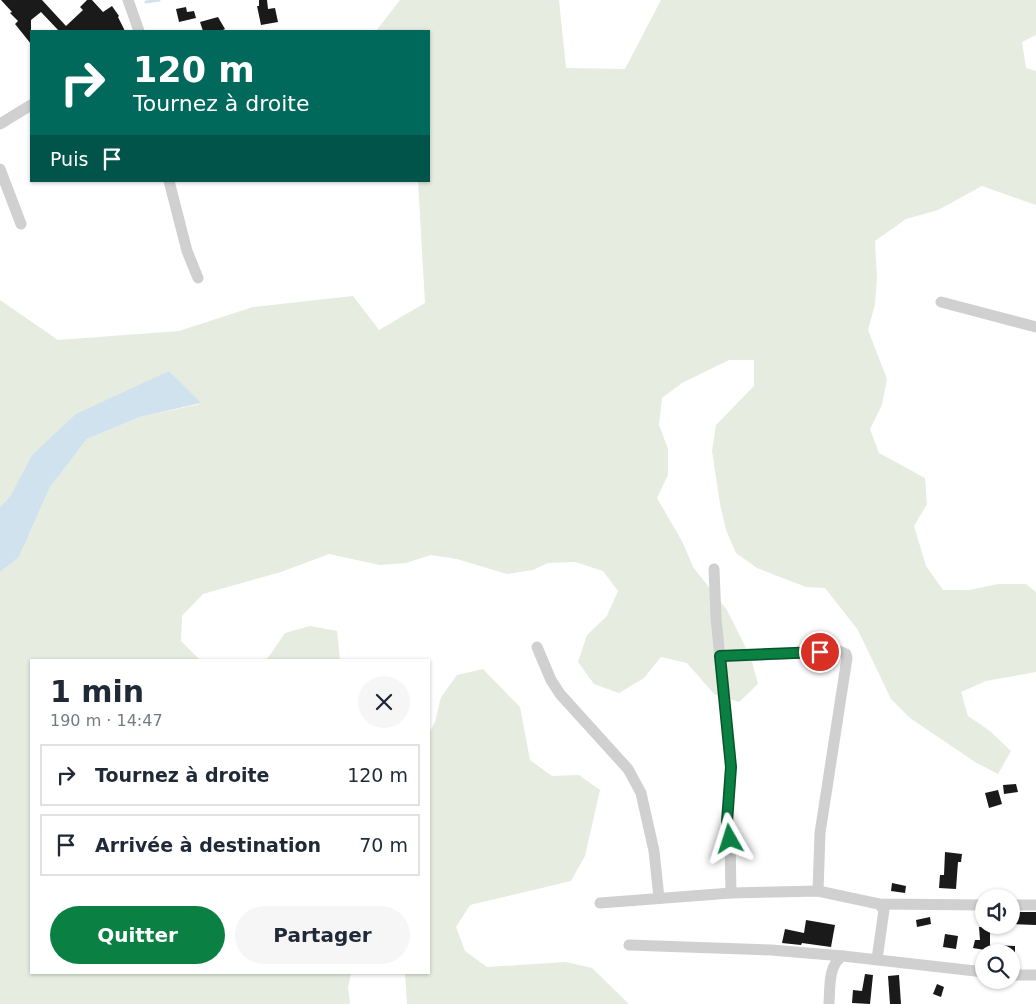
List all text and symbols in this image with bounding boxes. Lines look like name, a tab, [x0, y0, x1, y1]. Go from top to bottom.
icon: right	[50, 50, 115, 115]
text: 120 m	[133, 50, 255, 90]
text: Tournez à droite	[133, 91, 310, 116]
icon: arrive	[98, 145, 126, 173]
text: Puis	[50, 148, 88, 170]
pin	[799, 631, 841, 673]
icon: arrive	[806, 638, 834, 666]
text: 1 min	[50, 674, 144, 709]
button: close	[358, 676, 410, 728]
text: 190 m · 14:47	[50, 711, 163, 730]
icon: right	[52, 761, 80, 789]
text: Tournez à droite	[95, 764, 269, 786]
text: 120 m	[347, 764, 408, 786]
position arrow	[703, 812, 755, 864]
icon: arrive	[52, 831, 80, 859]
text: Arrivée à destination	[95, 834, 321, 856]
text: 70 m	[359, 834, 408, 856]
map controls	[975, 889, 1020, 989]
button: sound	[975, 889, 1020, 934]
button: Quitter	[50, 906, 225, 964]
button: Partager	[235, 906, 410, 964]
button: search	[975, 944, 1020, 989]

